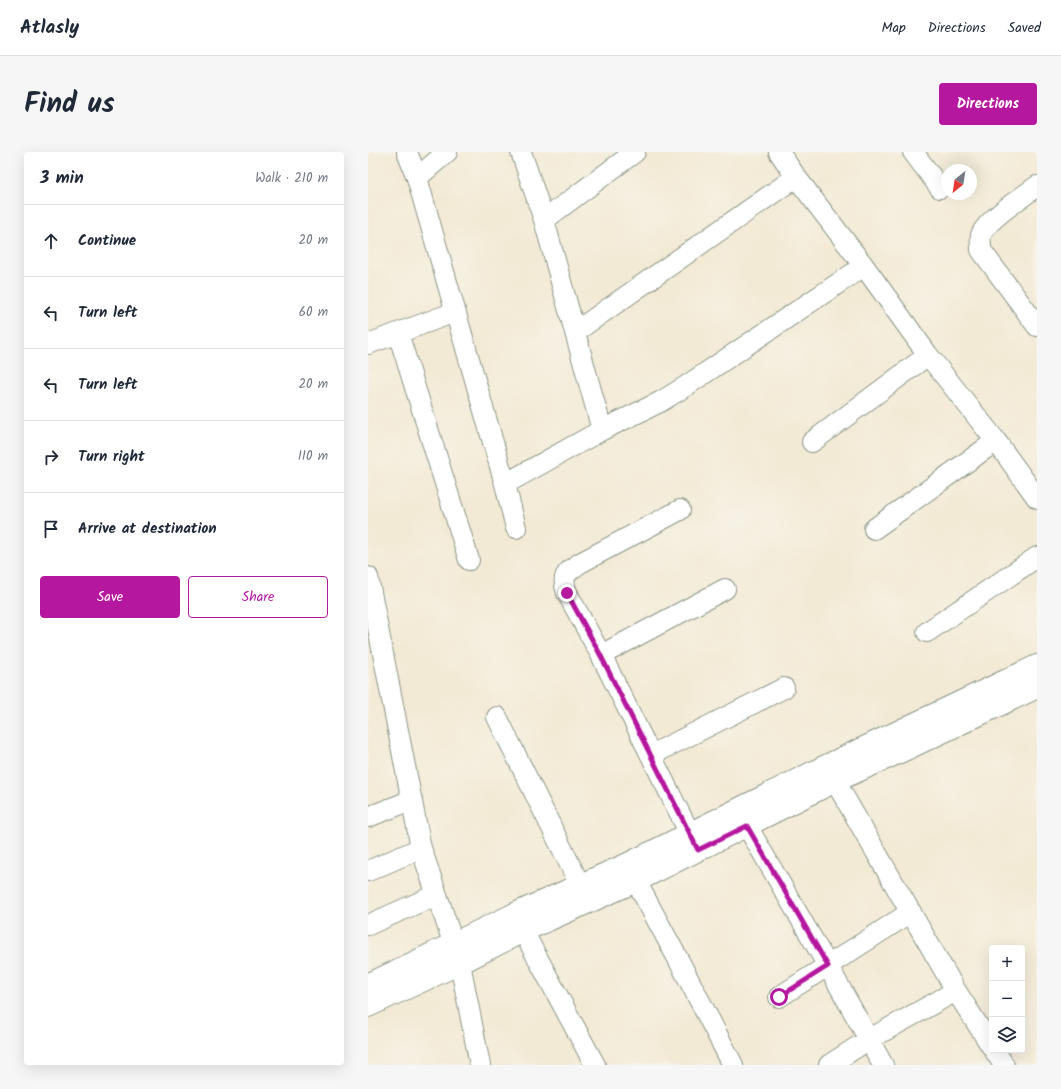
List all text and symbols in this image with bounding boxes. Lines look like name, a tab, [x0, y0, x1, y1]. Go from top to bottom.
text: Atlasly	[20, 13, 79, 43]
text: Map	[881, 17, 906, 39]
text: Directions	[928, 17, 986, 39]
text: Saved	[1008, 17, 1041, 39]
text: Find us	[24, 82, 115, 127]
button: Directions	[939, 83, 1037, 125]
north arrow	[941, 164, 977, 200]
text: 3 min	[40, 165, 84, 192]
text: Walk · 210 m	[255, 168, 328, 189]
text: Continue	[78, 229, 136, 253]
icon: ahead	[40, 230, 62, 252]
text: 20 m	[298, 230, 328, 251]
text: Turn left	[78, 301, 138, 325]
icon: left	[40, 302, 62, 324]
text: 60 m	[299, 302, 328, 323]
text: Turn left	[78, 373, 138, 397]
icon: left	[40, 374, 62, 396]
text: 20 m	[298, 374, 328, 395]
text: Turn right	[78, 445, 145, 469]
icon: right	[40, 446, 62, 468]
text: 110 m	[298, 446, 328, 467]
text: Arrive at destination	[78, 517, 217, 541]
icon: arrive	[40, 518, 62, 540]
button: Save	[40, 576, 180, 618]
button: Share	[188, 576, 328, 618]
route end	[558, 584, 576, 602]
map controls	[989, 945, 1025, 1053]
button: +	[989, 945, 1025, 981]
button: −	[989, 981, 1025, 1017]
route start	[770, 988, 788, 1006]
button: layers	[989, 1017, 1025, 1053]

